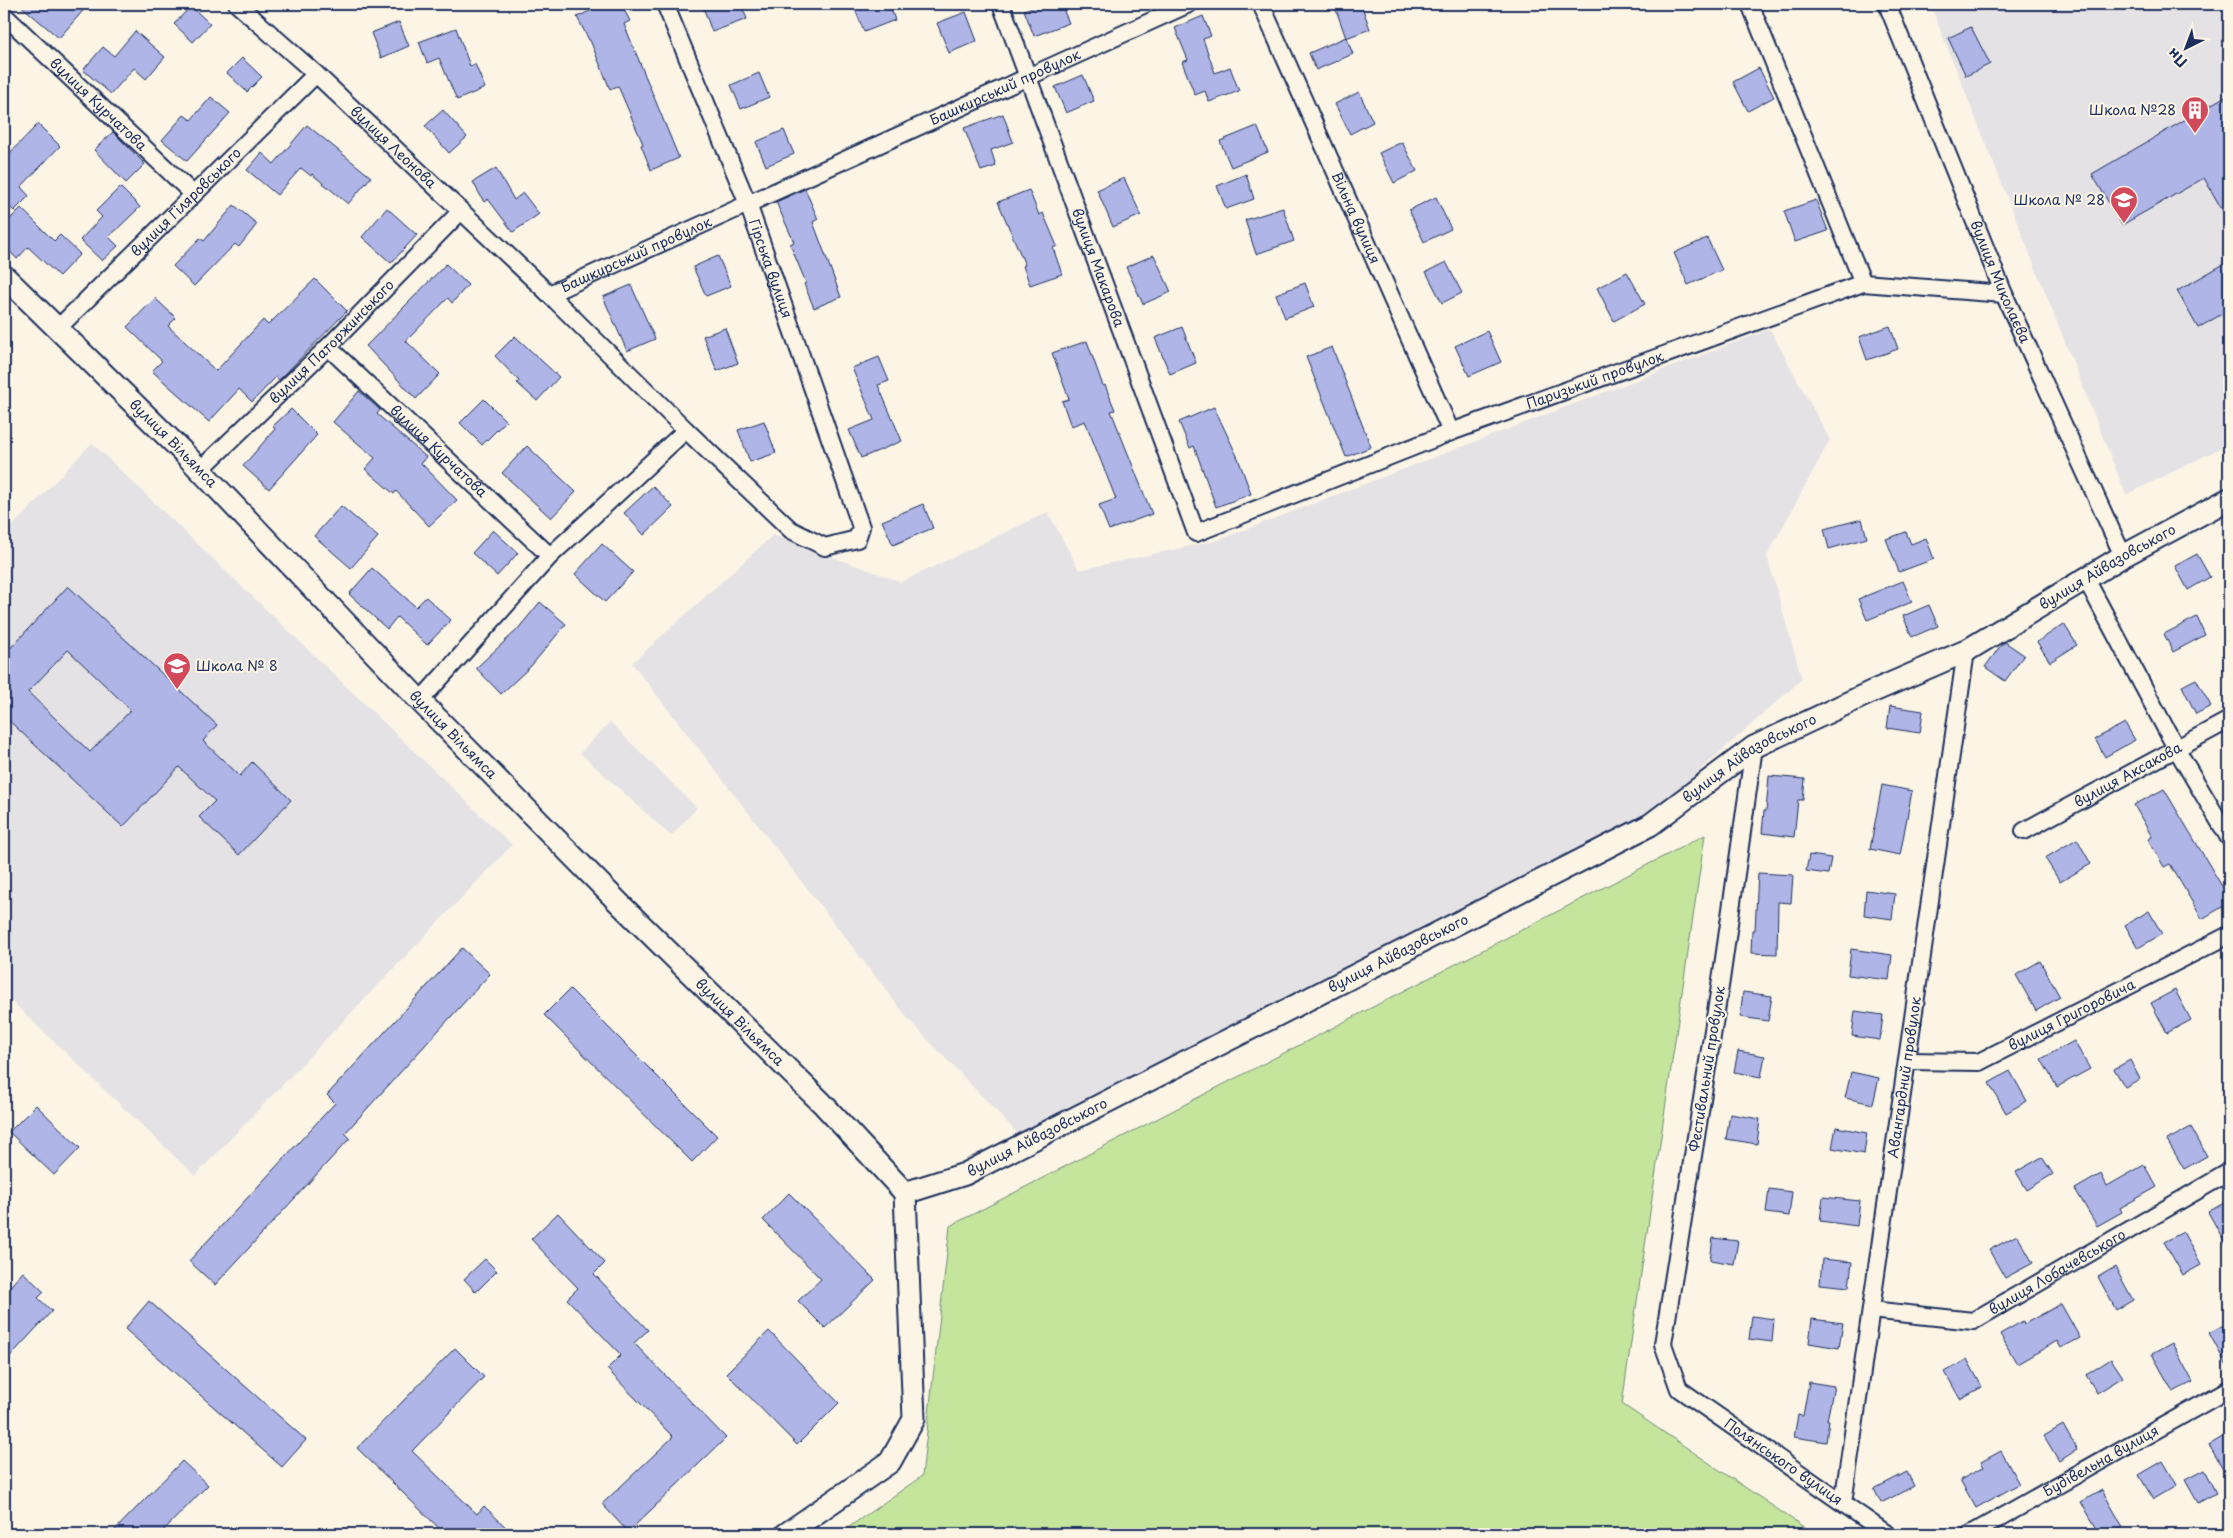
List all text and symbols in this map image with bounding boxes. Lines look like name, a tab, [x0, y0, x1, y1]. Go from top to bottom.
north arrow	[2160, 22, 2210, 72]
street label: Башкирський провулок	[926, 43, 1084, 130]
text: Пн	[2162, 43, 2192, 73]
street label: вулиця Курчатова	[45, 53, 152, 155]
building icon: Школа №28	[2180, 95, 2210, 134]
place label: Школа №28	[2089, 99, 2176, 120]
street label: вулиця Леонова	[346, 101, 442, 193]
street label: вулиця Гіляровського	[125, 142, 246, 261]
street label: Вільна вулиця	[1327, 168, 1386, 267]
school or university icon: Школа № 28	[2109, 185, 2139, 224]
place label: Школа № 28	[2013, 189, 2105, 210]
street label: вулиця Макарова	[1067, 205, 1130, 330]
street label: Башкирський провулок	[557, 210, 715, 297]
street label: Гірська вулиця	[744, 216, 798, 321]
street label: вулиця Миколаєва	[1965, 217, 2036, 347]
street label: вулиця Паторжинського	[264, 274, 399, 408]
street label: Паризький провулок	[1523, 345, 1667, 414]
street label: вулиця Вільямса	[125, 394, 223, 492]
street label: вулиця Курчатова	[386, 400, 493, 502]
street label: вулиця Айвазовського	[2035, 518, 2179, 615]
school or university icon: Школа № 8	[162, 651, 192, 690]
place label: Школа № 8	[196, 655, 278, 676]
street label: вулиця Вільямса	[405, 685, 502, 784]
street label: вулиця Айвазовського	[1678, 708, 1820, 807]
street label: вулиця Аксакова	[2070, 736, 2186, 812]
street label: вулиця Айвазовського	[1324, 908, 1472, 998]
street label: вулиця Вільямса	[691, 973, 789, 1070]
street label: вулиця Григоровича	[2004, 973, 2139, 1056]
street label: Фестивальний провулок	[1683, 984, 1730, 1153]
street label: Авангардний провулок	[1882, 995, 1926, 1159]
street label: вулиця Айвазовського	[963, 1092, 1111, 1181]
street label: вулиця Лобачевського	[1985, 1223, 2129, 1320]
street label: Полянського вулиця	[1720, 1413, 1847, 1510]
street label: Будівельна вулиця	[2039, 1420, 2162, 1501]

